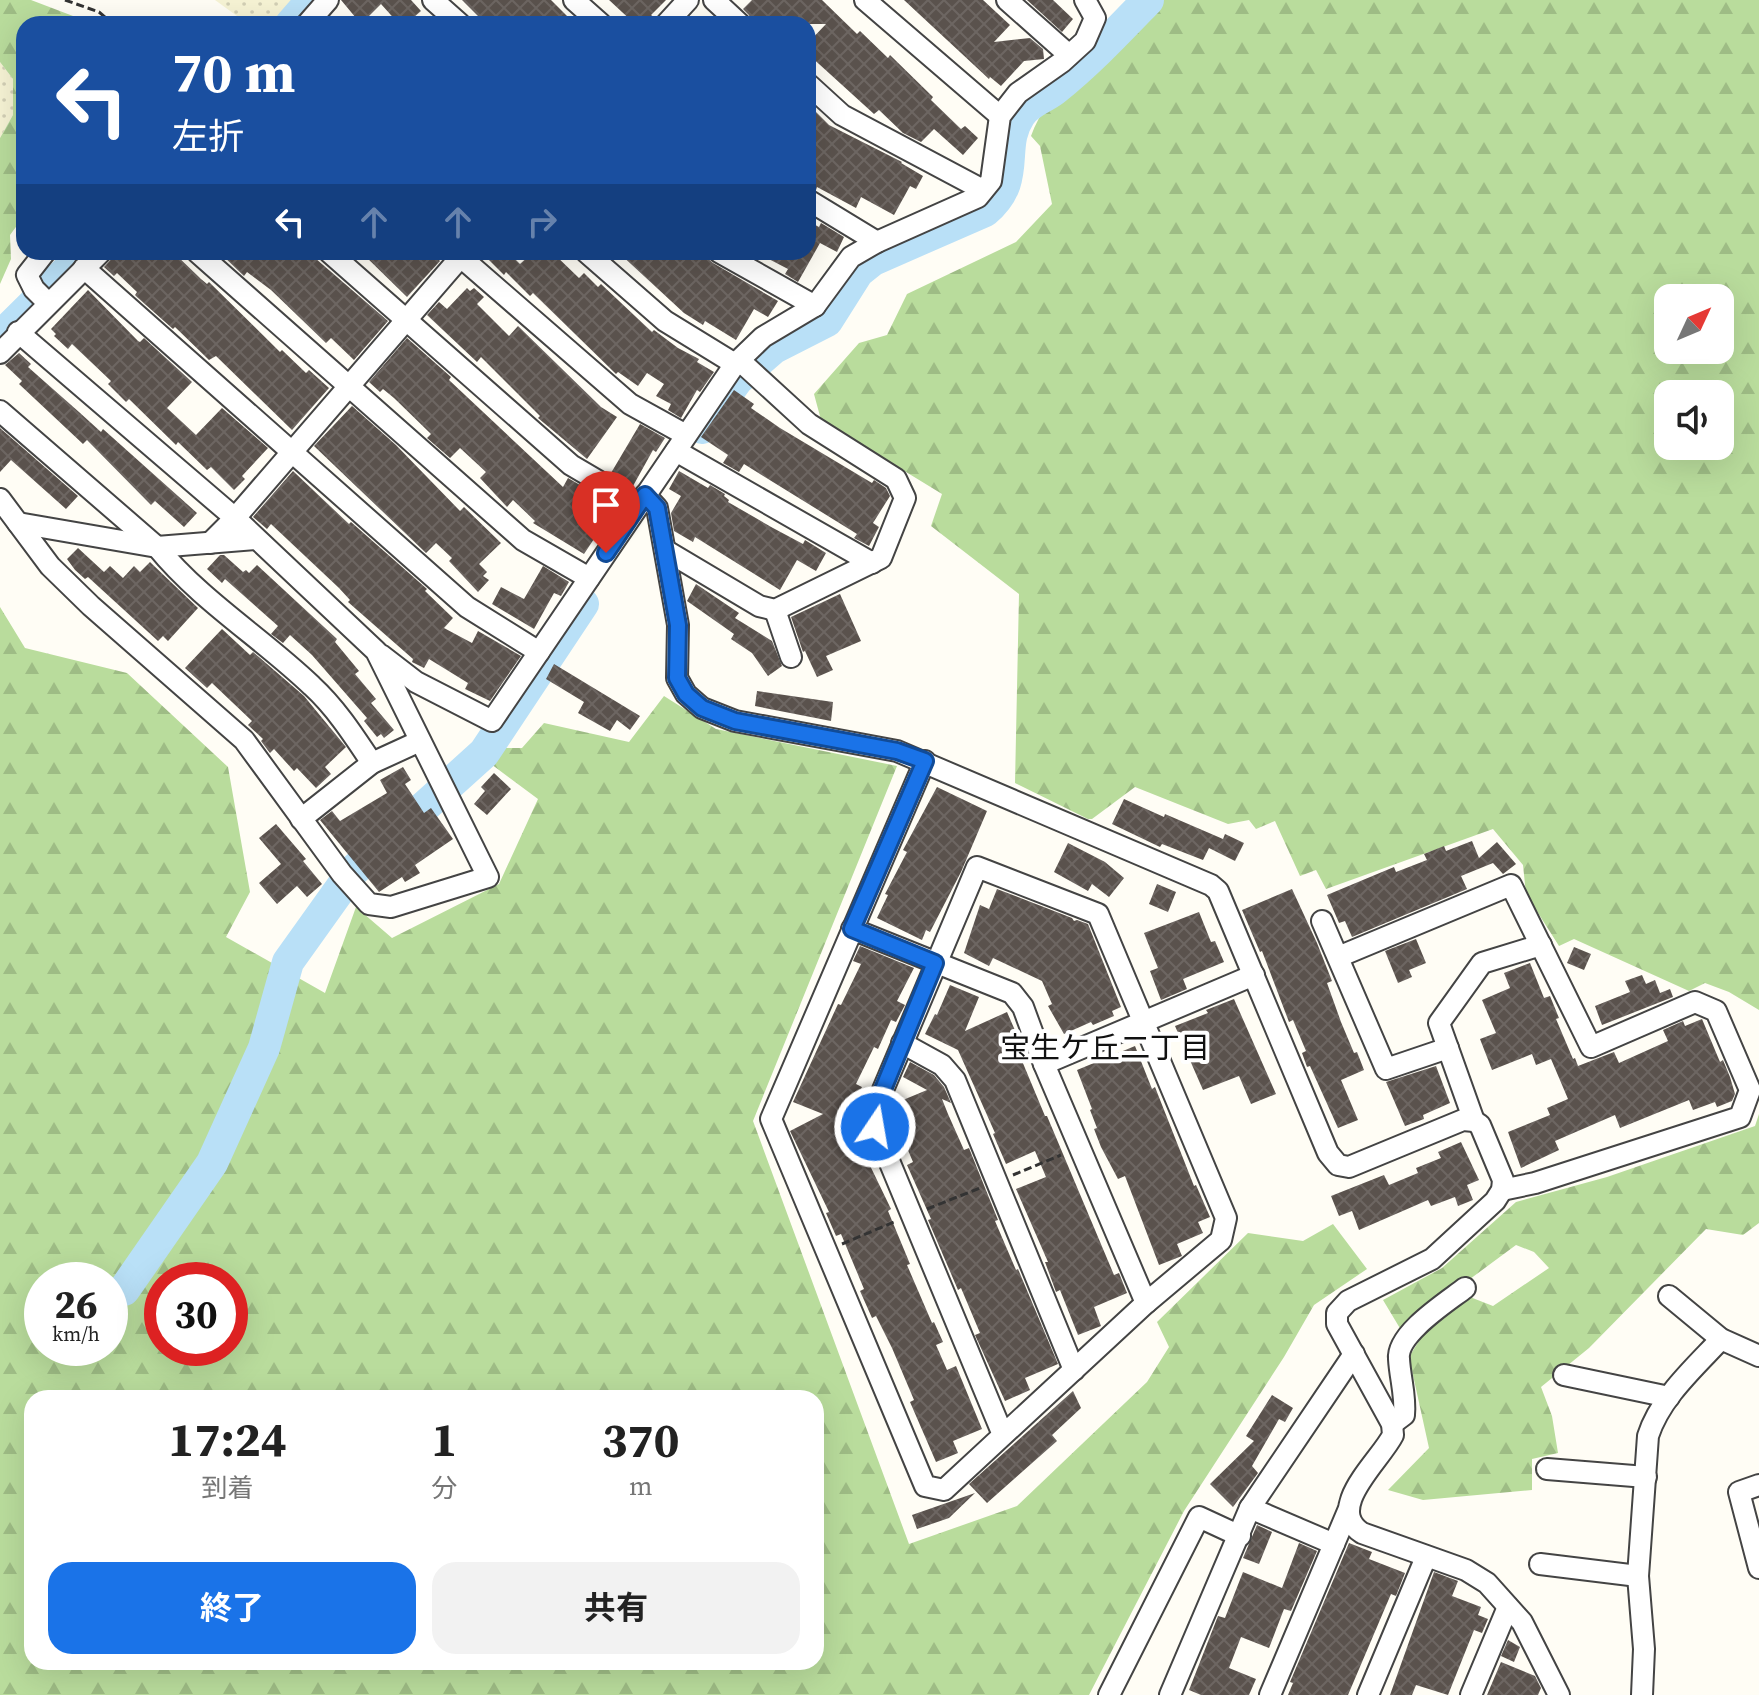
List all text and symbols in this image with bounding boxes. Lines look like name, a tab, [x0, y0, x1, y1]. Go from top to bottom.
text: 70 m	[172, 34, 295, 111]
icon: left	[40, 48, 144, 152]
text: 左折	[172, 112, 244, 161]
icon: left	[268, 200, 312, 244]
icon: ahead	[352, 200, 396, 244]
icon: ahead	[436, 200, 480, 244]
icon: right	[520, 200, 564, 244]
north arrow	[1654, 284, 1734, 364]
map controls	[1654, 284, 1734, 460]
button: sound	[1654, 380, 1734, 460]
pin	[572, 471, 640, 553]
icon: arrive	[584, 483, 628, 527]
district label: 宝生ケ丘二丁目	[1000, 1027, 1210, 1068]
position arrow	[833, 1085, 917, 1169]
speed limit sign: 30	[144, 1262, 248, 1366]
text: 26	[54, 1277, 98, 1331]
text: km/h	[52, 1320, 100, 1348]
text: 17:24	[168, 1406, 287, 1472]
text: 1	[431, 1406, 457, 1472]
text: 370	[602, 1407, 680, 1473]
text: m	[629, 1468, 652, 1504]
text: 到着	[202, 1470, 254, 1506]
text: 分	[431, 1470, 457, 1506]
button: 終了	[48, 1562, 416, 1654]
button: 共有	[432, 1562, 800, 1654]

